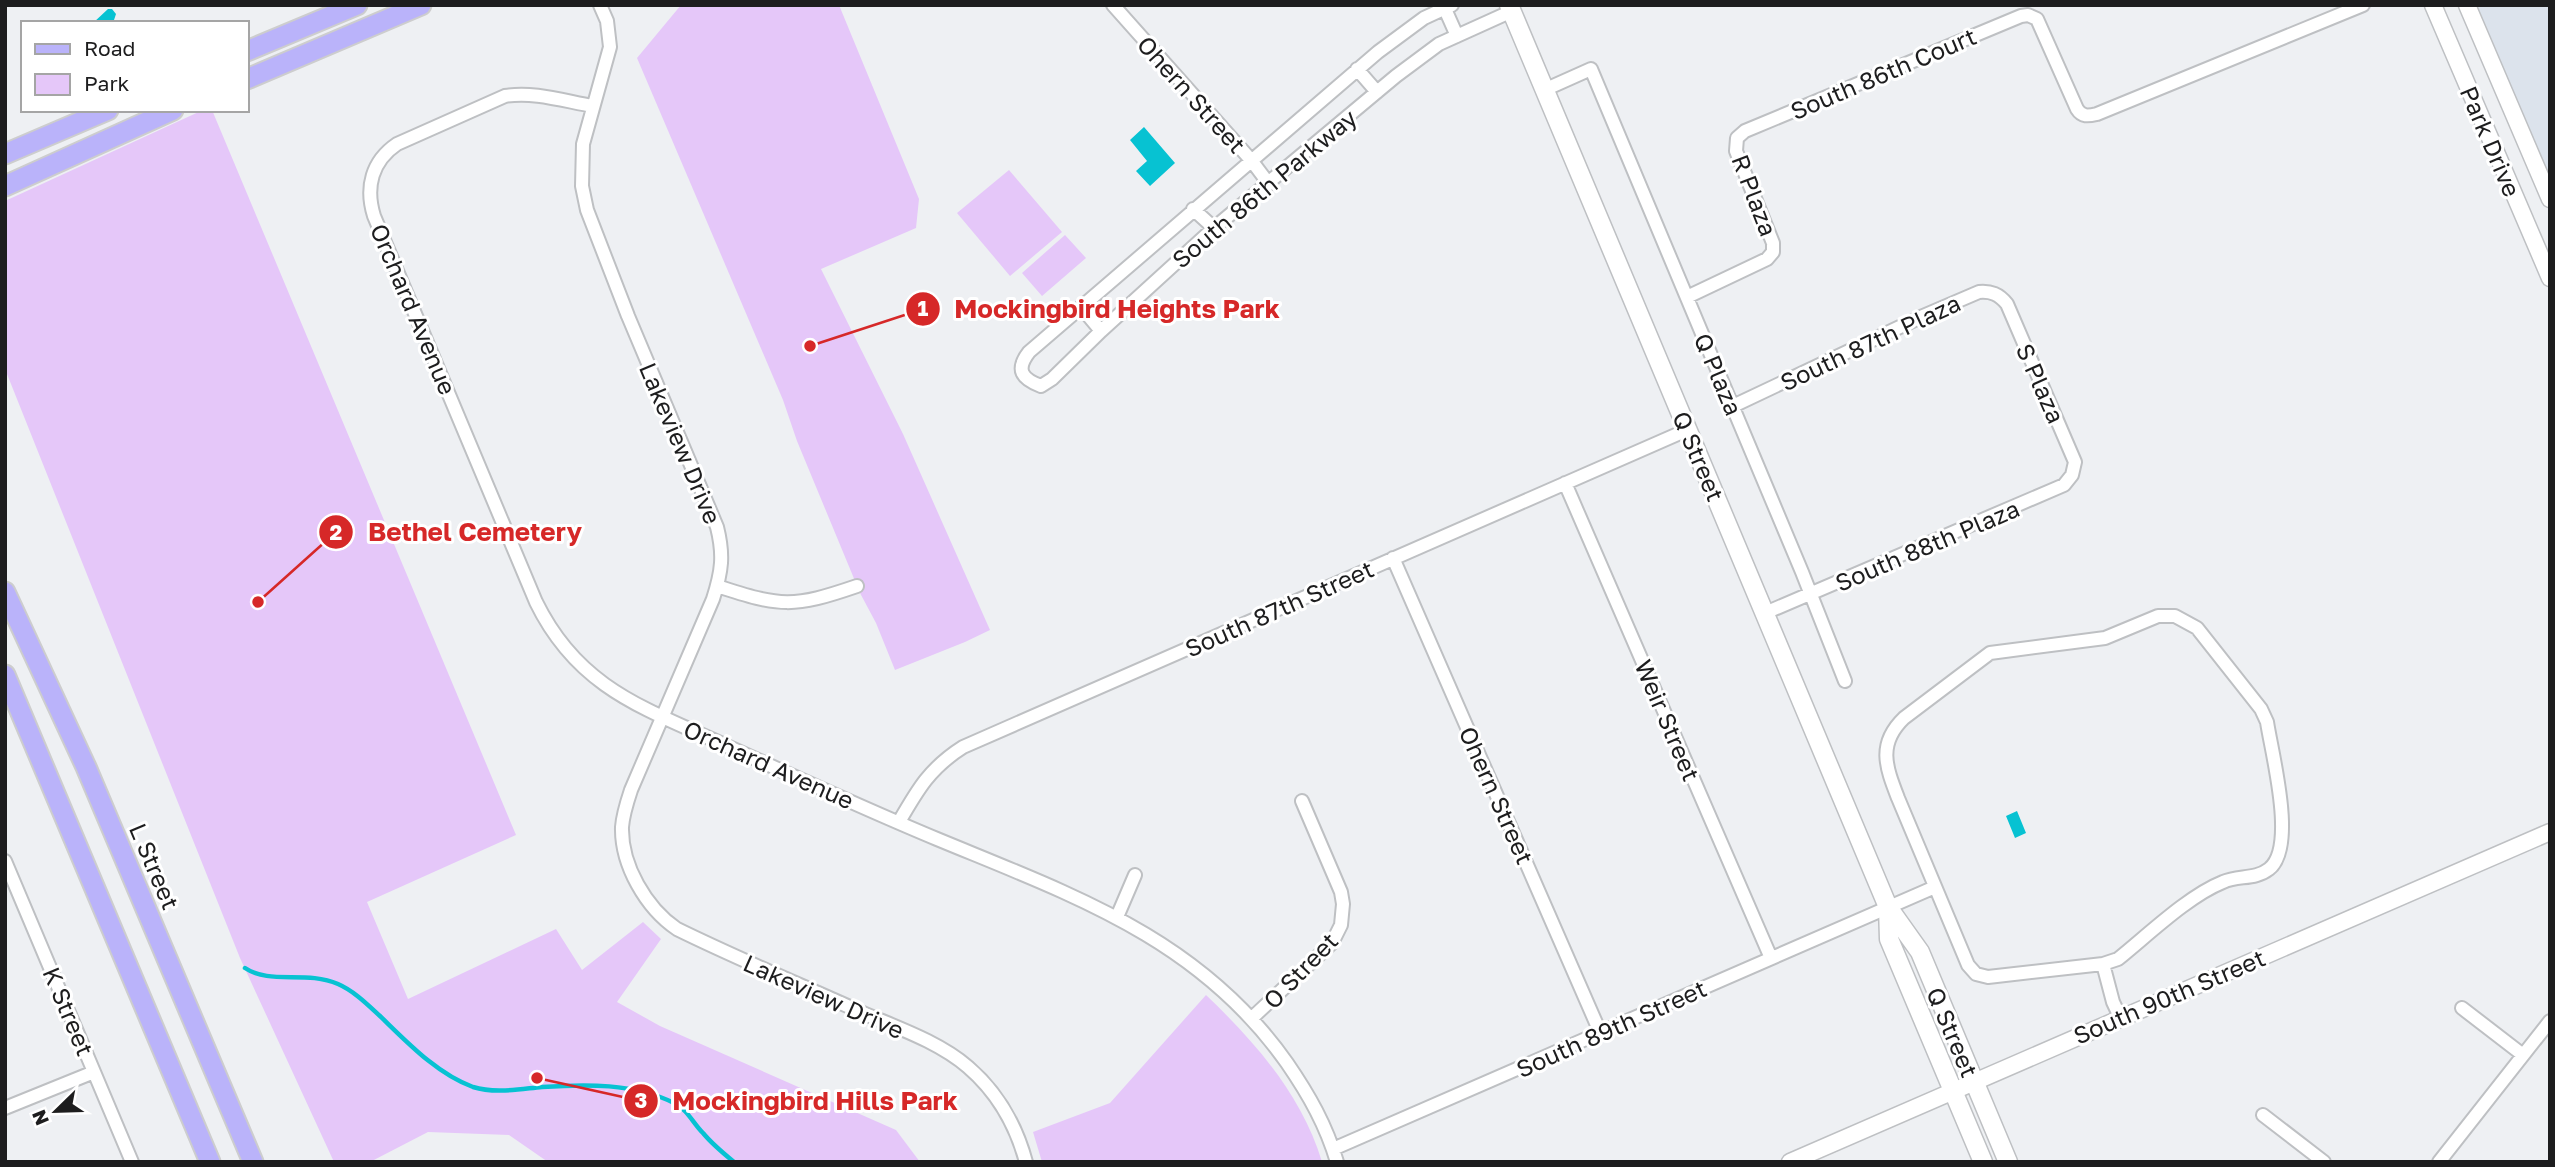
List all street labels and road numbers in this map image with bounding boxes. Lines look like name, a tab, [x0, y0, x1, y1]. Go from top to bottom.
street label: South 86th Court	[1786, 21, 1980, 125]
street label: Ohern Street	[1132, 29, 1252, 159]
street label: Park Drive	[2455, 81, 2527, 201]
street label: South 86th Parkway	[1166, 102, 1362, 274]
street label: R Plaza	[1726, 150, 1784, 240]
street label: Orchard Avenue	[365, 219, 463, 399]
street label: South 87th Plaza	[1775, 288, 1965, 396]
street label: Q Plaza	[1689, 329, 1749, 419]
street label: S Plaza	[2011, 339, 2071, 427]
street label: Lakeview Drive	[634, 358, 728, 528]
street label: Q Street	[1667, 407, 1731, 505]
street label: South 88th Plaza	[1831, 493, 2023, 597]
street label: South 87th Street	[1180, 553, 1378, 663]
street label: Weir Street	[1629, 655, 1707, 785]
street label: Orchard Avenue	[680, 714, 858, 814]
street label: Ohern Street	[1454, 722, 1540, 868]
street label: L Street	[124, 819, 186, 913]
street label: O Street	[1257, 926, 1343, 1014]
street label: South 90th Street	[2069, 943, 2269, 1049]
street label: Lakeview Drive	[739, 948, 909, 1044]
street label: K Street	[37, 962, 101, 1060]
street label: South 89th Street	[1511, 973, 1711, 1083]
street label: Q Street	[1921, 983, 1985, 1081]

